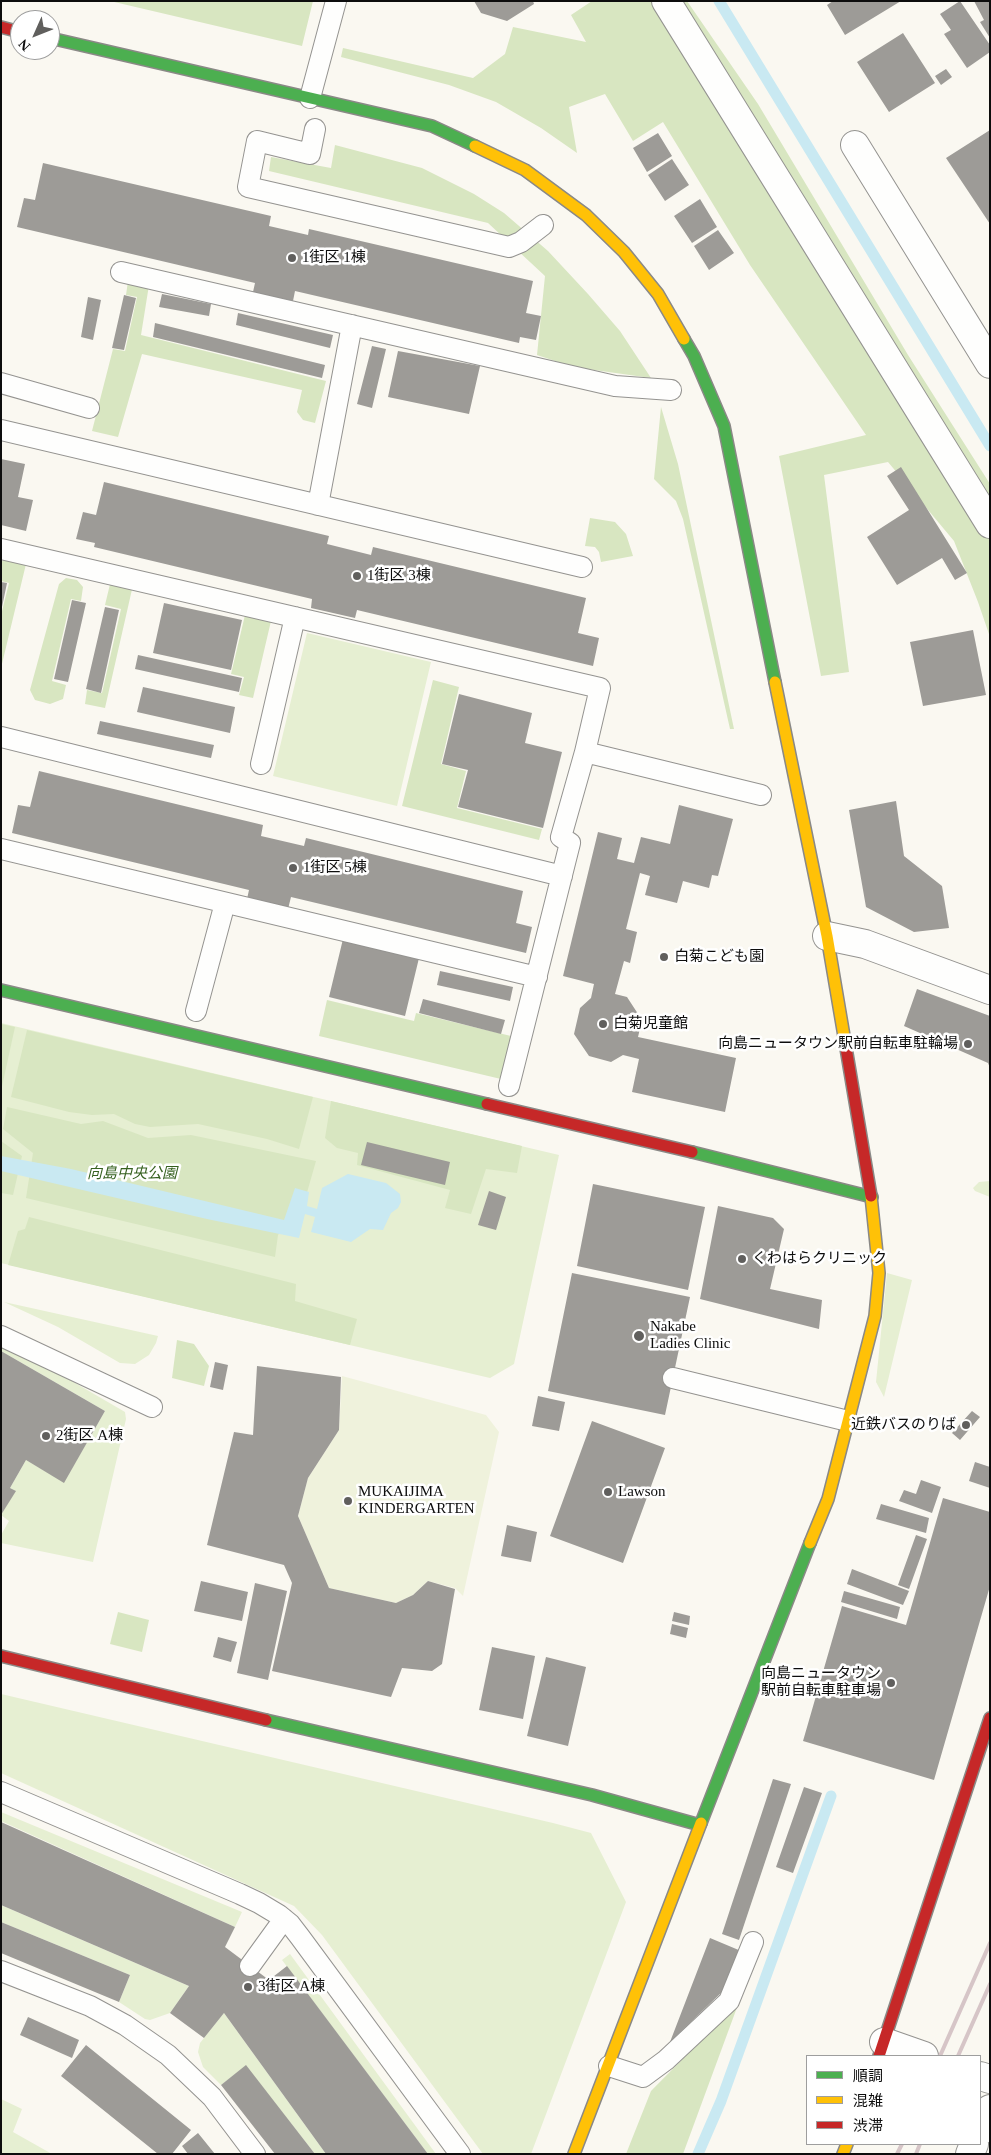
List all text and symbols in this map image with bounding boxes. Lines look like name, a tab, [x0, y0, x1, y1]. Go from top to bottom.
north arrow	[10, 10, 60, 60]
text: N	[16, 36, 33, 54]
place label: 1街区 1棟	[302, 249, 366, 267]
marker: 1街区 1棟	[286, 252, 298, 264]
place label: 1街区 3棟	[367, 567, 431, 585]
marker: 1街区 3棟	[351, 570, 363, 582]
place label: 1街区 5棟	[303, 859, 367, 877]
marker: 1街区 5棟	[287, 862, 299, 874]
place label: 白菊こども園	[674, 948, 764, 966]
marker: 白菊こども園	[658, 951, 670, 963]
place label: 白菊児童館	[613, 1015, 688, 1033]
marker: 白菊児童館	[597, 1018, 609, 1030]
place label: 向島ニュータウン駅前自転車駐輪場	[718, 1035, 958, 1053]
marker: 向島ニュータウン駅前自転車駐輪場	[962, 1038, 974, 1050]
park label: 向島中央公園	[87, 1165, 177, 1183]
place label: くわはらクリニック	[752, 1250, 887, 1268]
marker: くわはらクリニック	[736, 1253, 748, 1265]
place label: Nakabe Ladies Clinic	[650, 1318, 730, 1353]
marker: Nakabe Ladies Clinic	[632, 1329, 646, 1343]
place label: 近鉄バスのりば	[851, 1416, 956, 1434]
marker: 近鉄バスのりば	[960, 1419, 972, 1431]
place label: 2街区 A棟	[56, 1427, 123, 1445]
marker: 2街区 A棟	[40, 1430, 52, 1442]
place label: MUKAIJIMA KINDERGARTEN	[358, 1483, 475, 1518]
place label: Lawson	[618, 1483, 665, 1501]
marker: Lawson	[602, 1486, 614, 1498]
marker: MUKAIJIMA KINDERGARTEN	[342, 1495, 354, 1507]
place label: 向島ニュータウン 駅前自転車駐車場	[761, 1665, 881, 1700]
marker: 向島ニュータウン 駅前自転車駐車場	[885, 1677, 897, 1689]
place label: 3街区 A棟	[258, 1978, 325, 1996]
marker: 3街区 A棟	[242, 1981, 254, 1993]
legend	[806, 2055, 981, 2145]
text: 順調	[853, 2068, 883, 2084]
text: 混雑	[853, 2093, 883, 2109]
text: 渋滞	[853, 2118, 883, 2134]

